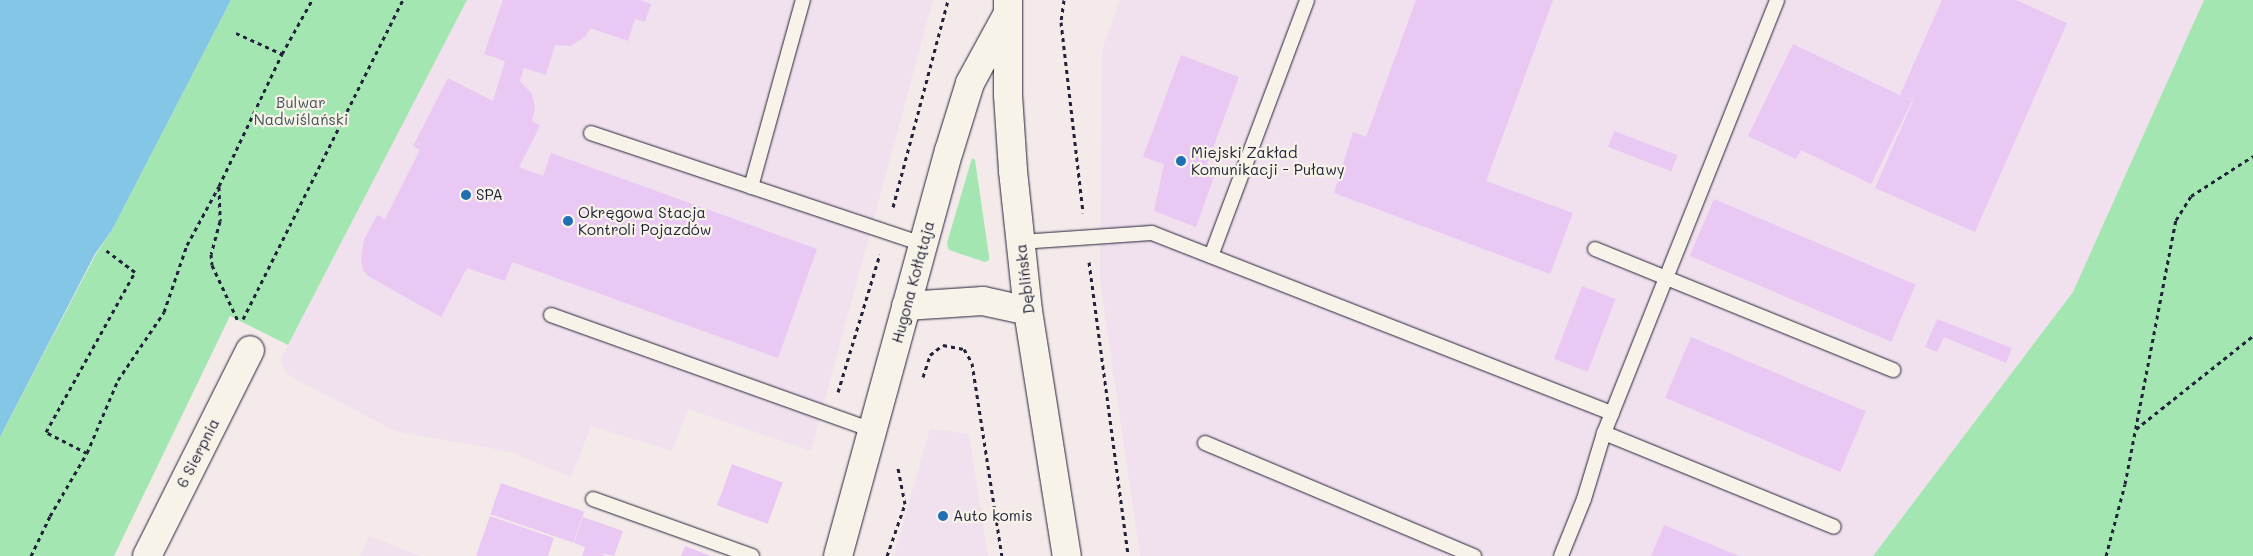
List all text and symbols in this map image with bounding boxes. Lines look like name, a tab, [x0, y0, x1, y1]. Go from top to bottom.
park label: Bulwar Nadwiślański	[254, 93, 348, 128]
place label: Miejski Zakład Komunikacji - Puławy	[1191, 143, 1345, 178]
marker: Miejski Zakład Komunikacji - Puławy	[1175, 155, 1187, 167]
place label: SPA	[476, 186, 503, 204]
marker: SPA	[460, 189, 472, 201]
place label: Okręgowa Stacja Kontroli Pojazdów	[578, 203, 711, 238]
marker: Okręgowa Stacja Kontroli Pojazdów	[562, 215, 574, 227]
street label: Hugona Kołłątaja	[888, 219, 938, 345]
street label: Dęblińska	[1012, 243, 1038, 315]
street label: 6 Sierpnia	[173, 415, 223, 491]
place label: Auto komis	[953, 507, 1033, 525]
marker: Auto komis	[937, 510, 949, 522]

